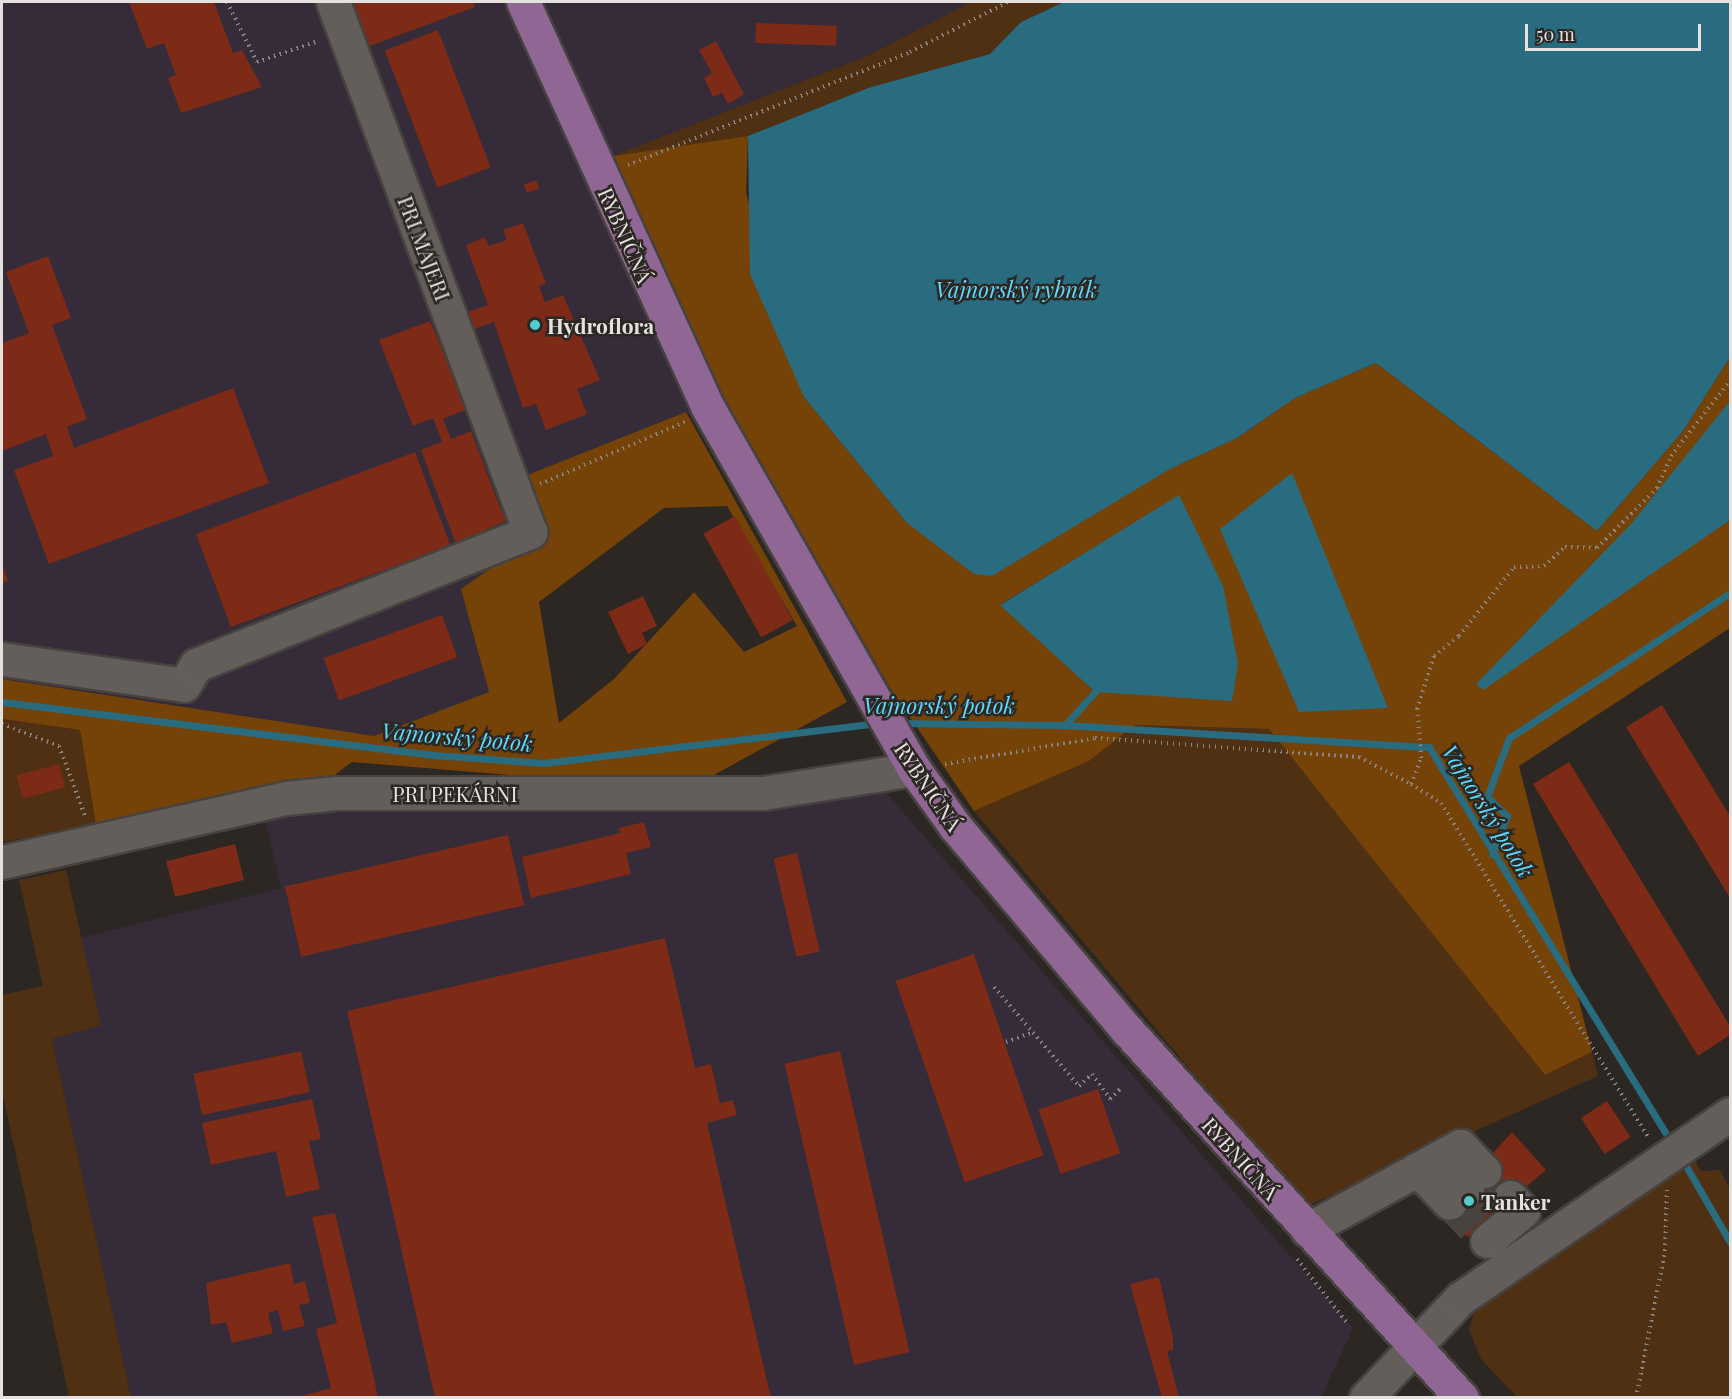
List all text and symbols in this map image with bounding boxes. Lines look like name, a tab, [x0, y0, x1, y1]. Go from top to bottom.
scale bar	[1528, 12, 1704, 50]
text: 50 m	[1536, 22, 1575, 46]
street label: RYBNIČNÁ	[594, 183, 658, 287]
street label: PRI MAJERI	[394, 192, 456, 304]
water label: Vajnorský rybník	[935, 277, 1097, 303]
place label: Hydroflora	[547, 312, 654, 338]
marker: Hydroflora	[528, 318, 542, 332]
water label: Vajnorský potok	[863, 693, 1015, 719]
water label: Vajnorský potok	[380, 717, 534, 757]
street label: RYBNIČNÁ	[890, 737, 968, 835]
water label: Vajnorský potok	[1437, 740, 1539, 882]
street label: PRI PEKÁRNI	[392, 780, 518, 806]
street label: RYBNIČNÁ	[1197, 1112, 1285, 1204]
place label: Tanker	[1481, 1188, 1550, 1214]
marker: Tanker	[1462, 1194, 1476, 1208]

